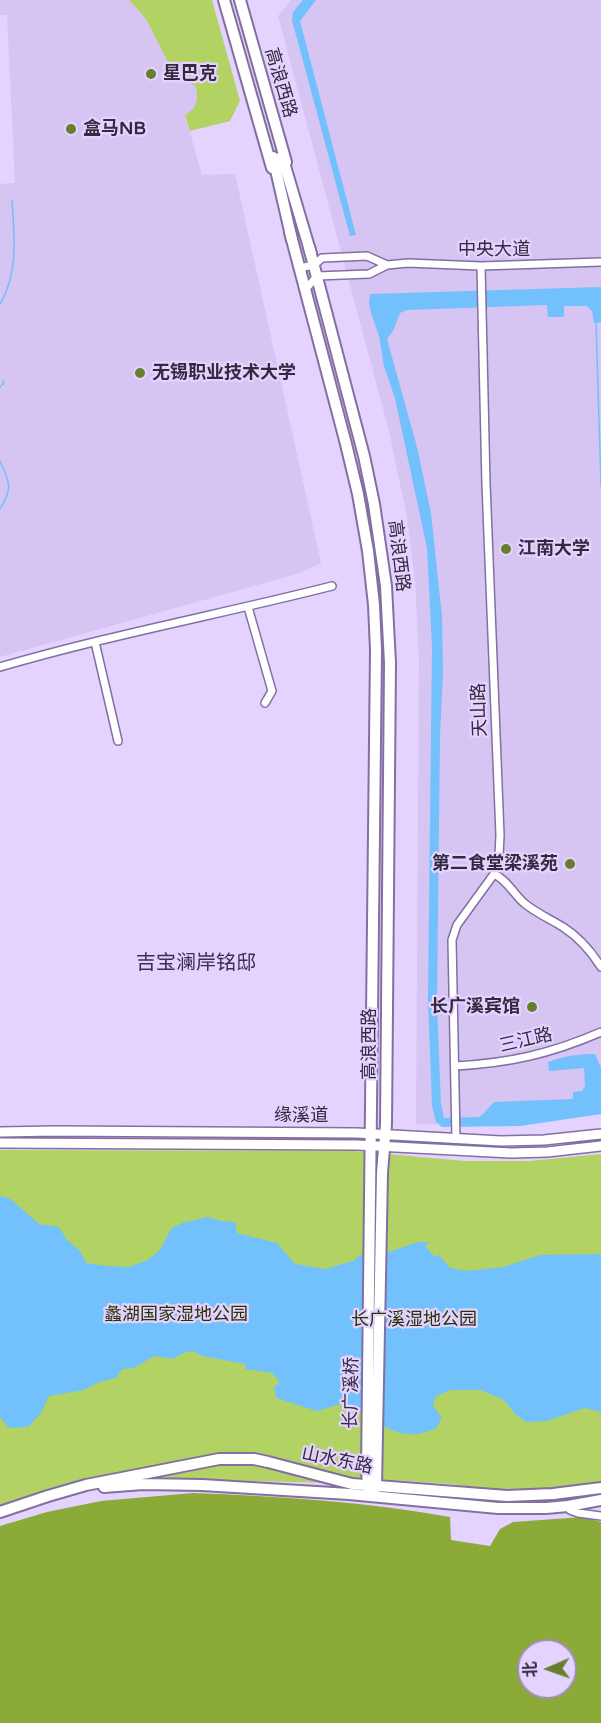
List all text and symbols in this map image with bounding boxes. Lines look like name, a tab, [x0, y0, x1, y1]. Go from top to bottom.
street label: 高浪西路	[260, 45, 300, 121]
place label: 星巴克	[163, 63, 217, 85]
marker: 星巴克	[144, 67, 158, 81]
place label: 盒马NB	[83, 118, 146, 140]
marker: 盒马NB	[64, 122, 78, 136]
street label: 中央大道	[458, 239, 530, 261]
place label: 无锡职业技术大学	[152, 362, 296, 384]
marker: 无锡职业技术大学	[133, 366, 147, 380]
street label: 高浪西路	[383, 519, 413, 593]
place label: 江南大学	[518, 538, 590, 560]
marker: 江南大学	[499, 542, 513, 556]
street label: 天山路	[468, 683, 492, 737]
place label: 第二食堂梁溪苑	[432, 853, 558, 875]
marker: 第二食堂梁溪苑	[563, 857, 577, 871]
district label: 吉宝澜岸铭邸	[136, 952, 256, 976]
place label: 长广溪宾馆	[430, 996, 520, 1018]
marker: 长广溪宾馆	[525, 1000, 539, 1014]
street label: 高浪西路	[359, 1008, 381, 1080]
street label: 三江路	[497, 1024, 555, 1058]
street label: 缘溪道	[274, 1105, 328, 1127]
park label: 蠡湖国家湿地公园	[104, 1304, 248, 1326]
park label: 长广溪湿地公园	[351, 1309, 477, 1331]
street label: 长广溪桥	[341, 1357, 363, 1429]
street label: 山水东路	[300, 1443, 374, 1479]
north arrow	[517, 1639, 577, 1699]
text: 北	[521, 1661, 541, 1678]

